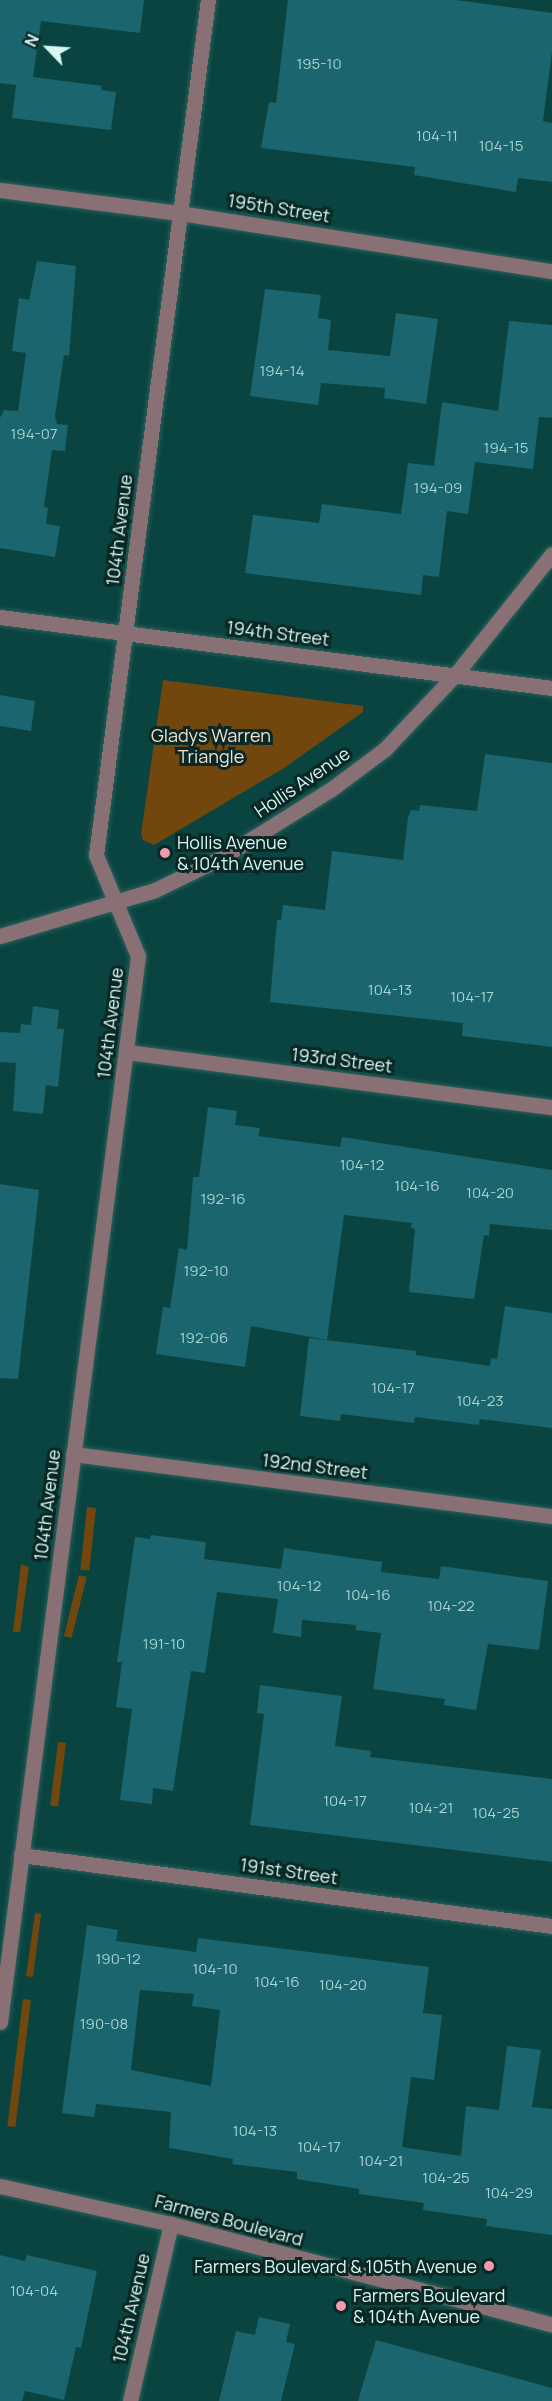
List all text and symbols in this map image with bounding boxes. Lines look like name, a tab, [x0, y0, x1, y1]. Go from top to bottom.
north arrow	[18, 18, 78, 78]
text: N	[19, 31, 44, 50]
house number: 195-10	[296, 55, 342, 73]
house number: 104-11	[416, 127, 458, 145]
house number: 104-15	[479, 137, 523, 155]
street label: 195th Street	[226, 189, 332, 227]
house number: 194-14	[260, 362, 304, 380]
house number: 194-07	[11, 425, 57, 443]
house number: 194-15	[484, 439, 528, 457]
street label: 104th Avenue	[101, 473, 137, 587]
house number: 194-09	[414, 479, 462, 497]
street label: 194th Street	[225, 616, 331, 650]
park label: Gladys Warren Triangle	[151, 725, 271, 768]
street label: Hollis Avenue	[250, 742, 354, 822]
place label: Hollis Avenue & 104th Avenue	[177, 832, 304, 874]
marker: Hollis Avenue & 104th Avenue	[158, 846, 172, 860]
street label: 104th Avenue	[92, 966, 128, 1080]
house number: 104-13	[368, 981, 412, 999]
house number: 104-17	[450, 988, 494, 1006]
street label: 193rd Street	[290, 1043, 394, 1077]
house number: 104-12	[340, 1156, 384, 1174]
house number: 104-16	[394, 1177, 440, 1195]
house number: 104-20	[466, 1184, 514, 1202]
house number: 192-16	[200, 1190, 246, 1208]
house number: 192-10	[183, 1262, 229, 1280]
house number: 192-06	[180, 1329, 228, 1347]
house number: 104-17	[371, 1379, 415, 1397]
house number: 104-23	[457, 1392, 503, 1410]
street label: 104th Avenue	[29, 1448, 65, 1562]
street label: 192nd Street	[261, 1449, 369, 1483]
house number: 104-12	[277, 1577, 321, 1595]
house number: 104-16	[345, 1586, 391, 1604]
house number: 104-22	[427, 1597, 475, 1615]
house number: 191-10	[143, 1635, 185, 1653]
house number: 104-17	[323, 1792, 367, 1810]
house number: 104-21	[409, 1799, 453, 1817]
house number: 104-25	[472, 1804, 520, 1822]
street label: 191st Street	[239, 1853, 339, 1889]
house number: 190-12	[95, 1950, 141, 1968]
house number: 104-10	[192, 1960, 238, 1978]
house number: 104-16	[254, 1973, 300, 1991]
house number: 104-20	[319, 1976, 367, 1994]
house number: 190-08	[80, 2015, 128, 2033]
house number: 104-13	[233, 2122, 277, 2140]
house number: 104-17	[297, 2138, 341, 2156]
house number: 104-21	[359, 2152, 403, 2170]
house number: 104-25	[422, 2169, 470, 2187]
house number: 104-29	[485, 2184, 533, 2202]
street label: Farmers Boulevard	[153, 2190, 305, 2250]
street label: 104th Avenue	[108, 2251, 154, 2365]
place label: Farmers Boulevard & 105th Avenue	[194, 2255, 477, 2277]
marker: Farmers Boulevard & 105th Avenue	[482, 2259, 496, 2273]
house number: 104-04	[10, 2282, 58, 2300]
place label: Farmers Boulevard & 104th Avenue	[353, 2285, 505, 2328]
marker: Farmers Boulevard & 104th Avenue	[334, 2299, 348, 2313]

